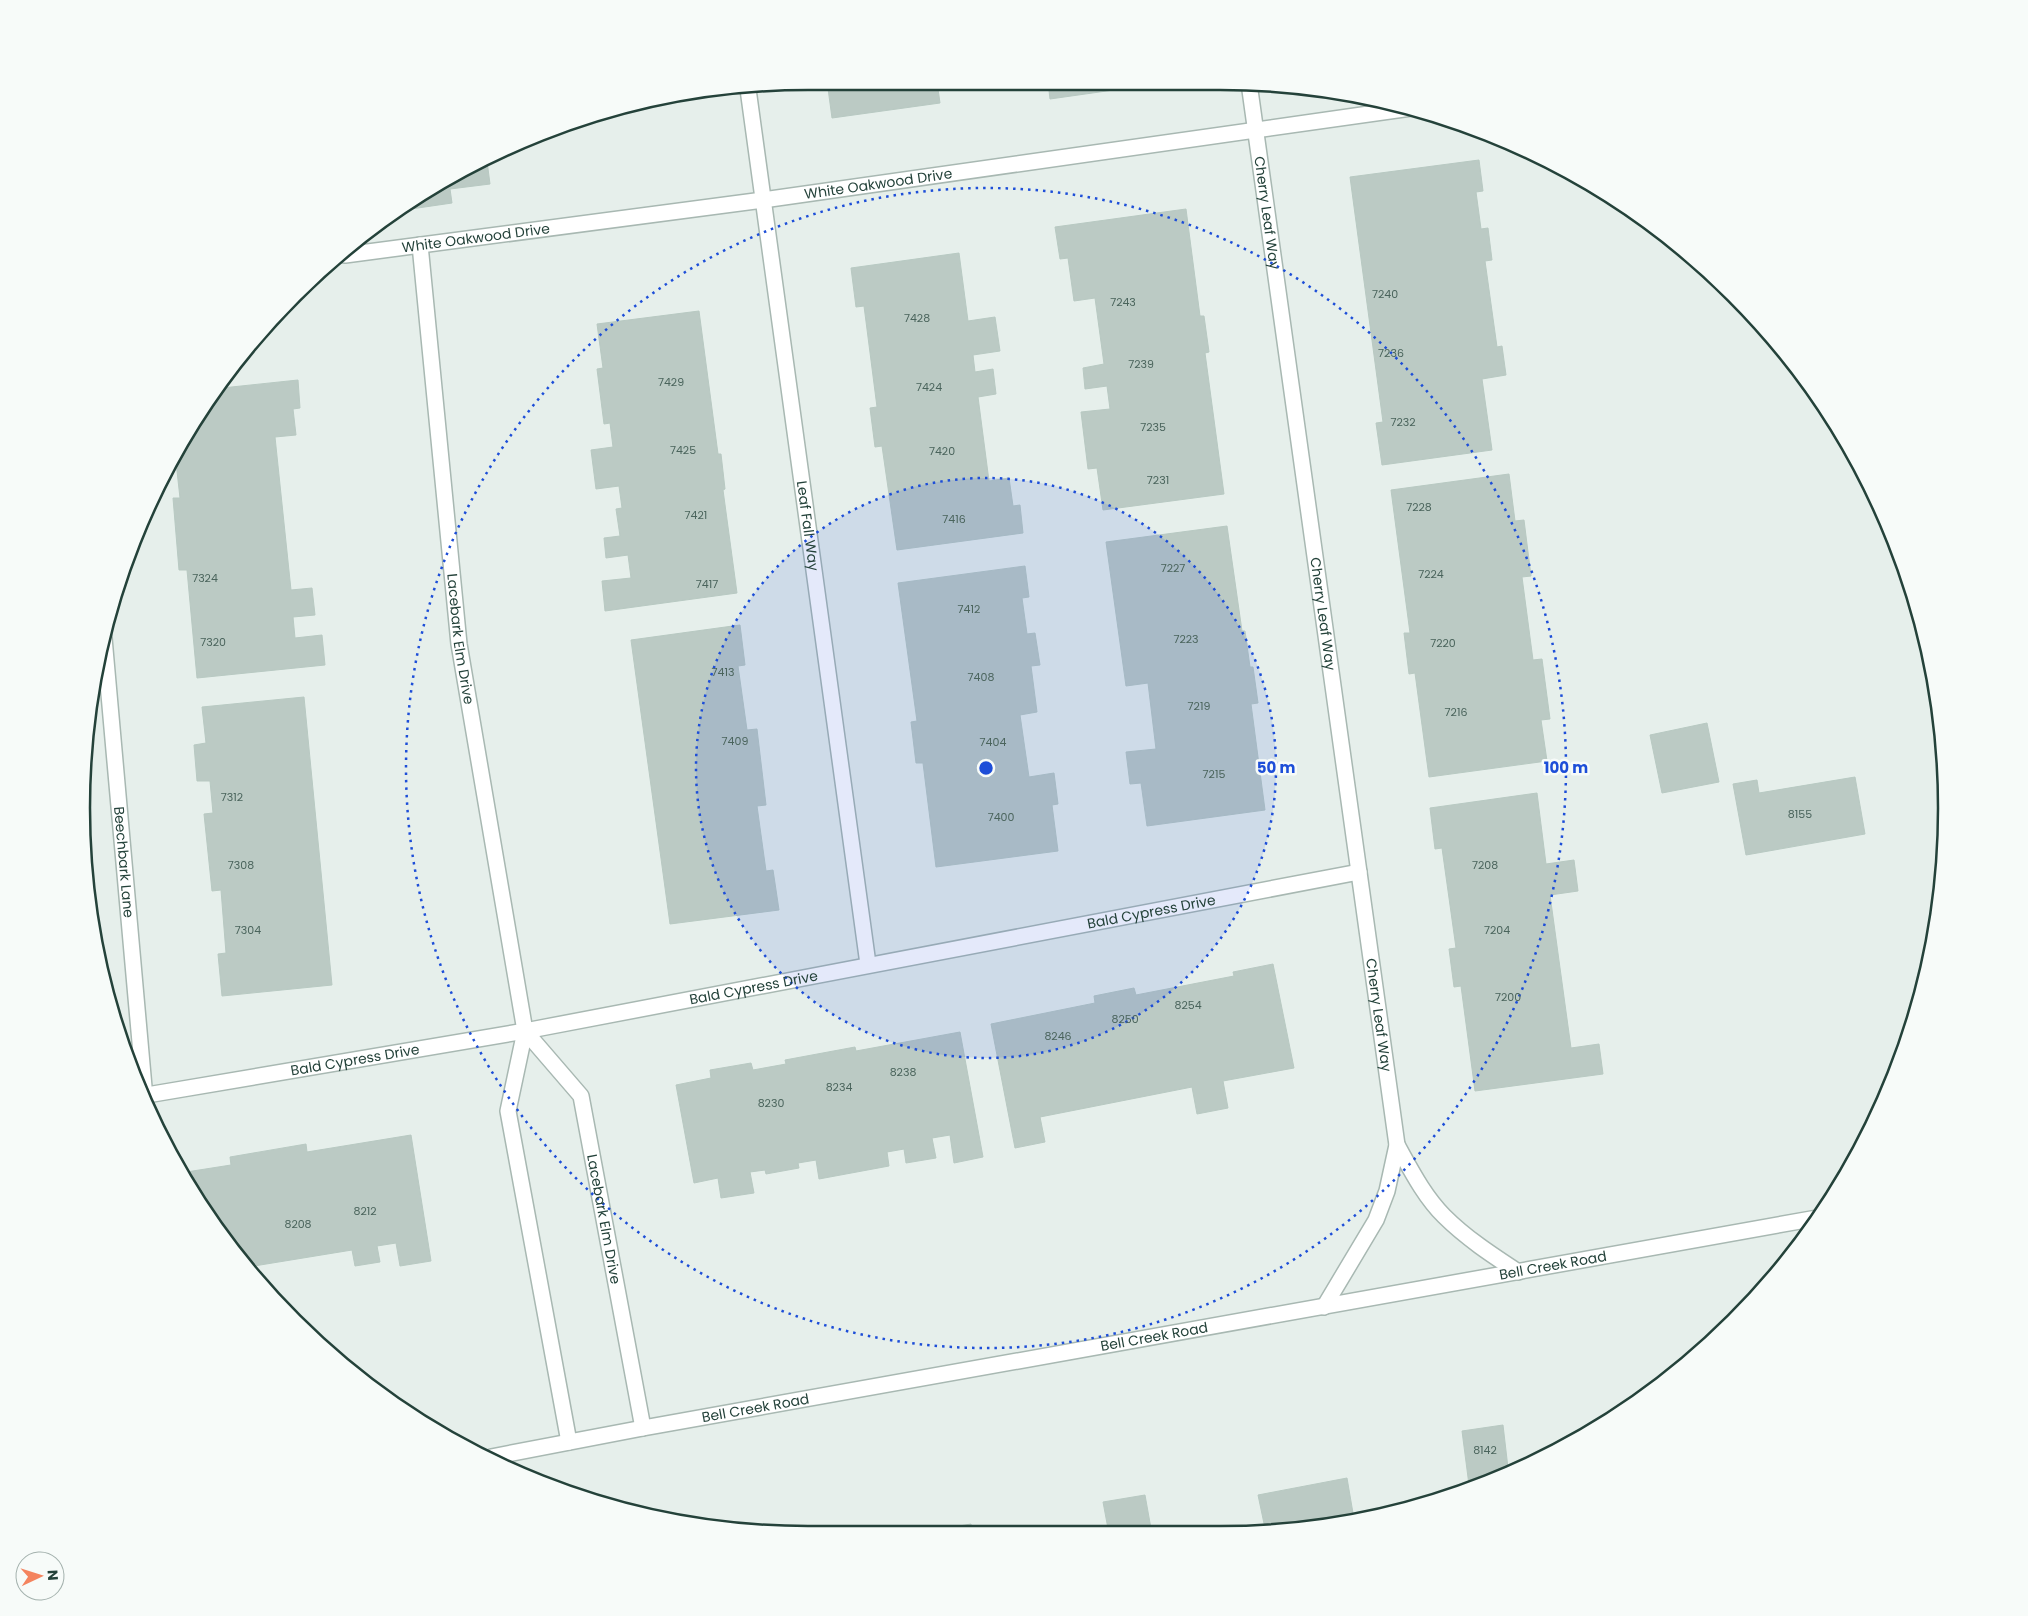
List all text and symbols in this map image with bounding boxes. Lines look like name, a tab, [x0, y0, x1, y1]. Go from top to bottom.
street label: Cherry Leaf Way	[1249, 155, 1285, 271]
street label: White Oakwood Drive	[803, 163, 954, 204]
street label: White Oakwood Drive	[401, 218, 551, 257]
house number: 7240	[1372, 286, 1398, 302]
house number: 7243	[1110, 294, 1136, 310]
house number: 7428	[904, 310, 930, 326]
house number: 7236	[1378, 345, 1404, 361]
house number: 7239	[1128, 356, 1154, 372]
house number: 7429	[658, 374, 684, 390]
house number: 7424	[916, 379, 942, 395]
house number: 7232	[1390, 414, 1416, 430]
house number: 7235	[1140, 419, 1166, 435]
house number: 7425	[670, 442, 696, 458]
house number: 7420	[929, 443, 955, 459]
house number: 7231	[1147, 472, 1169, 488]
street label: Leaf Fall Way	[792, 480, 824, 572]
house number: 7228	[1406, 499, 1432, 515]
house number: 7421	[685, 507, 707, 523]
house number: 7416	[942, 511, 966, 527]
street label: Cherry Leaf Way	[1305, 556, 1341, 672]
house number: 7227	[1161, 560, 1185, 576]
house number: 7224	[1418, 566, 1444, 582]
house number: 7324	[192, 570, 218, 586]
street label: Lacebark Elm Drive	[442, 573, 479, 706]
house number: 7417	[696, 576, 718, 592]
house number: 7412	[958, 601, 980, 617]
house number: 7223	[1173, 631, 1199, 647]
house number: 7320	[200, 634, 226, 650]
house number: 7220	[1430, 635, 1456, 651]
house number: 7413	[712, 664, 734, 680]
house number: 7408	[968, 669, 994, 685]
house number: 7219	[1188, 698, 1210, 714]
house number: 7216	[1445, 704, 1467, 720]
house number: 7409	[722, 733, 748, 749]
house number: 7404	[980, 734, 1006, 750]
text: 50 m	[1257, 757, 1295, 778]
text: 100 m	[1544, 757, 1588, 778]
centre of rings	[977, 759, 995, 777]
house number: 7215	[1203, 766, 1225, 782]
house number: 7312	[221, 789, 243, 805]
street label: Beechbark Lane	[109, 806, 139, 919]
house number: 8155	[1788, 806, 1812, 822]
house number: 7400	[988, 809, 1014, 825]
house number: 7308	[228, 857, 254, 873]
house number: 7208	[1472, 857, 1498, 873]
street label: Bald Cypress Drive	[1085, 890, 1218, 934]
house number: 7304	[235, 922, 261, 938]
house number: 7204	[1484, 922, 1510, 938]
street label: Cherry Leaf Way	[1361, 957, 1397, 1073]
street label: Bald Cypress Drive	[688, 965, 820, 1009]
house number: 7200	[1495, 989, 1521, 1005]
house number: 8254	[1174, 997, 1202, 1013]
house number: 8250	[1111, 1011, 1139, 1027]
house number: 8246	[1044, 1028, 1072, 1044]
street label: Bald Cypress Drive	[289, 1039, 421, 1081]
house number: 8238	[890, 1064, 916, 1080]
house number: 8234	[826, 1079, 852, 1095]
house number: 8230	[758, 1095, 784, 1111]
street label: Lacebark Elm Drive	[582, 1152, 626, 1286]
house number: 8212	[353, 1203, 377, 1219]
house number: 8208	[284, 1216, 312, 1232]
street label: Bell Creek Road	[1498, 1246, 1608, 1285]
street label: Bell Creek Road	[1099, 1317, 1209, 1356]
street label: Bell Creek Road	[700, 1388, 811, 1427]
house number: 8142	[1473, 1442, 1497, 1458]
north arrow	[15, 1551, 65, 1601]
text: N	[43, 1569, 63, 1581]

